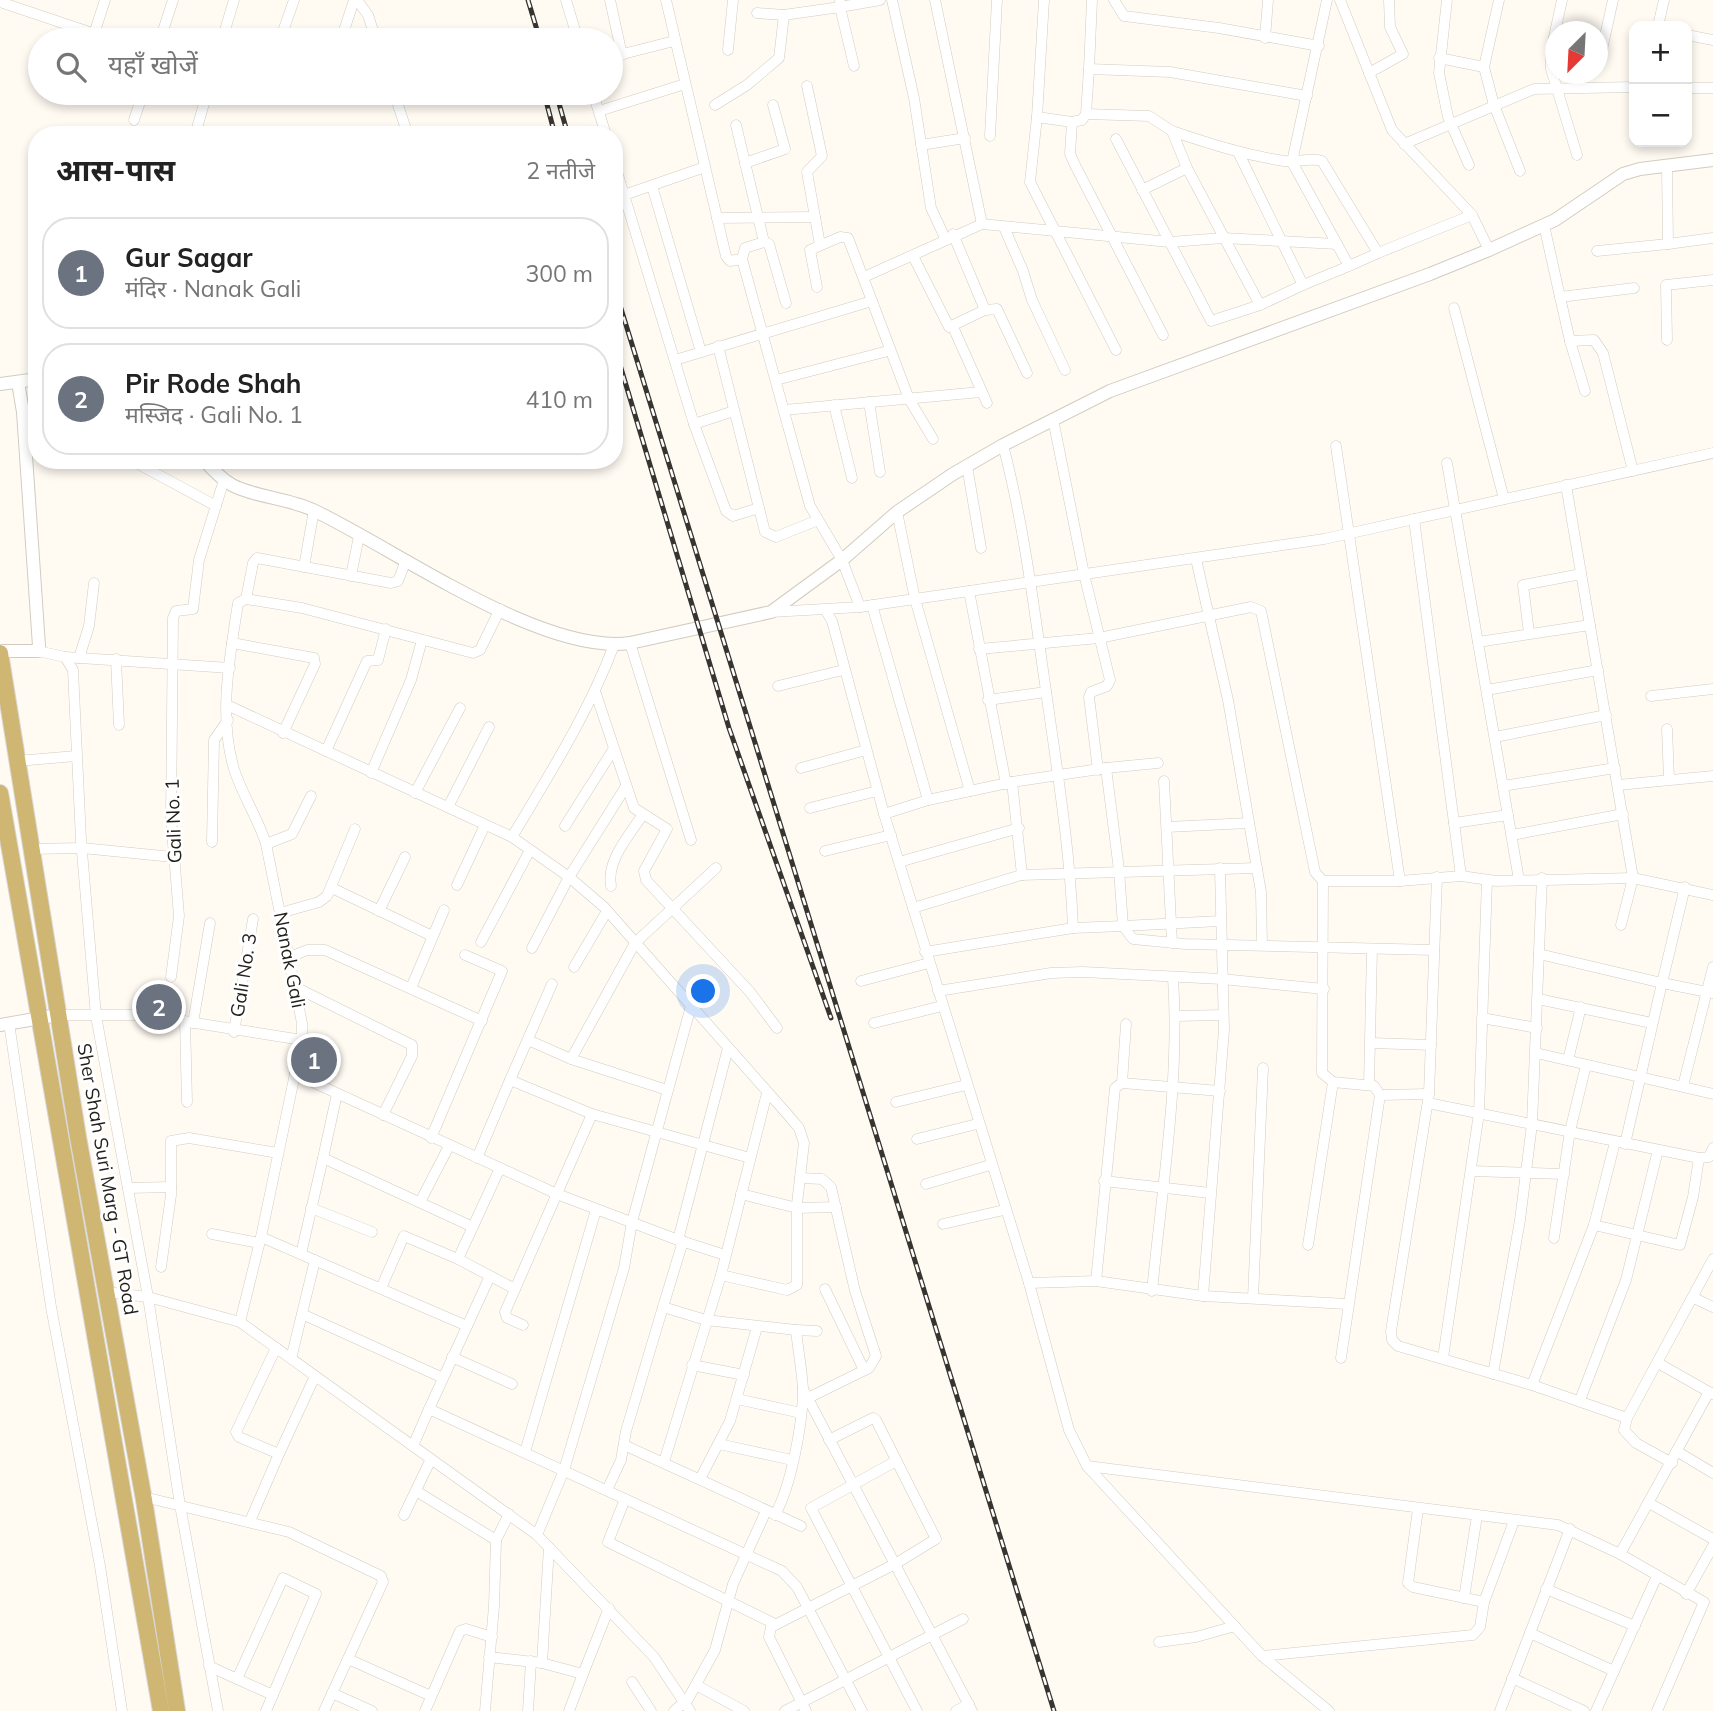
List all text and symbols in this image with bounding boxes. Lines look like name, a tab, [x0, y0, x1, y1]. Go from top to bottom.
north arrow	[1545, 21, 1608, 84]
map controls	[1629, 21, 1692, 147]
button: +	[1629, 21, 1692, 84]
search box	[28, 28, 623, 105]
icon: search	[52, 48, 90, 86]
text: यहाँ खोजें	[108, 48, 198, 81]
button: −	[1629, 84, 1692, 147]
text: आस-पास	[56, 151, 175, 189]
text: 2 नतीजे	[526, 156, 595, 185]
text: Gur Sagar	[125, 241, 252, 274]
text: 1	[74, 259, 88, 288]
text: 300 m	[525, 259, 593, 288]
text: मंदिर · Nanak Gali	[125, 274, 301, 303]
text: Pir Rode Shah	[125, 367, 302, 400]
text: 2	[74, 385, 88, 414]
text: 410 m	[525, 385, 593, 414]
text: मस्जिद · Gali No. 1	[125, 400, 303, 429]
street label: Gali No. 1	[160, 778, 186, 864]
street label: Nanak Gali	[269, 910, 311, 1010]
street label: Gali No. 3	[225, 931, 261, 1019]
your location	[686, 974, 720, 1008]
pin: 2	[136, 981, 182, 1033]
pin: 1	[291, 1034, 337, 1086]
street label: Sher Shah Suri Marg - GT Road	[72, 1041, 144, 1317]

